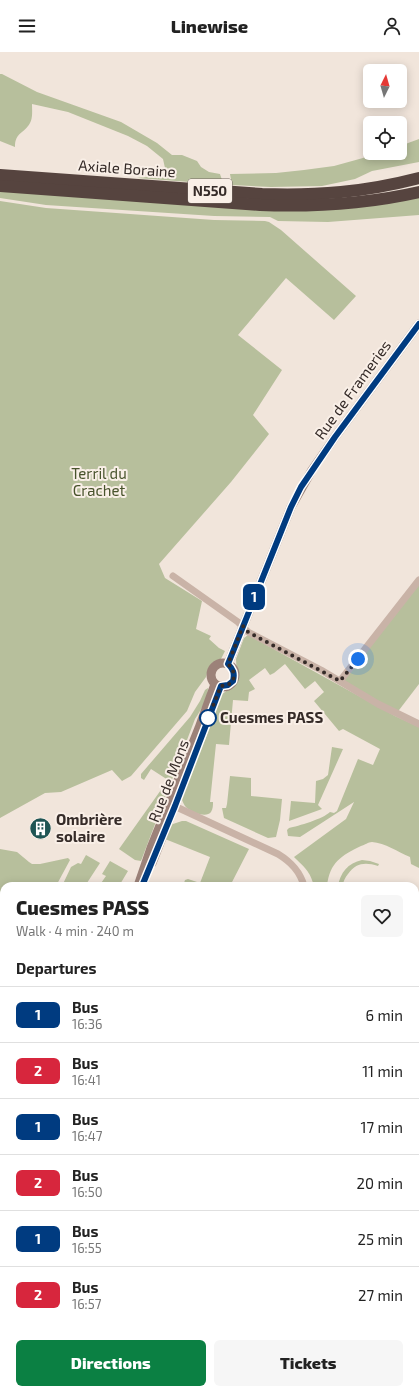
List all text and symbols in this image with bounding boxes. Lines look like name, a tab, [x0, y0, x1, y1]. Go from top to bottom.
icon: menu	[16, 15, 38, 37]
text: Linewise	[171, 15, 248, 37]
icon: person	[381, 15, 403, 37]
north arrow	[363, 64, 407, 108]
map controls	[363, 64, 407, 160]
button: locate	[363, 116, 407, 160]
street label: Axiale Boraine	[78, 156, 176, 180]
road number: N550	[188, 179, 232, 203]
street label: Rue de Frameries	[310, 336, 394, 442]
park label: Terril du Crachet	[71, 464, 127, 499]
line badge: 1	[241, 584, 267, 610]
text: 1	[251, 588, 257, 605]
your location	[348, 649, 368, 669]
place label: Cuesmes PASS	[220, 708, 323, 726]
marker: Cuesmes PASS	[199, 709, 217, 727]
street label: Rue de Mons	[144, 737, 192, 825]
place label: Ombrière solaire	[56, 810, 122, 845]
building icon: Ombrière solaire	[27, 816, 53, 842]
button: heart	[361, 895, 403, 937]
text: Cuesmes PASS	[16, 896, 149, 919]
text: Walk · 4 min · 240 m	[16, 923, 134, 939]
text: Departures	[16, 959, 96, 977]
text: Bus	[72, 998, 98, 1016]
text: 1	[35, 1006, 41, 1023]
text: 6 min	[365, 1006, 403, 1024]
text: 16:36	[72, 1016, 102, 1032]
text: Bus	[72, 1054, 98, 1072]
text: 2	[34, 1062, 42, 1079]
text: 11 min	[362, 1062, 403, 1080]
text: 16:41	[72, 1072, 101, 1088]
text: Bus	[72, 1110, 98, 1128]
text: 1	[35, 1118, 41, 1135]
text: 17 min	[360, 1118, 403, 1136]
text: 16:47	[72, 1128, 102, 1144]
text: Bus	[72, 1166, 98, 1184]
text: 2	[34, 1174, 42, 1191]
text: 20 min	[357, 1174, 403, 1192]
text: 16:50	[72, 1184, 103, 1200]
text: Bus	[72, 1222, 98, 1240]
text: 1	[35, 1230, 41, 1247]
text: 25 min	[358, 1230, 403, 1248]
text: 16:55	[72, 1240, 102, 1256]
text: Bus	[72, 1278, 98, 1296]
text: 2	[34, 1286, 42, 1303]
text: 27 min	[358, 1286, 403, 1304]
text: 16:57	[72, 1296, 101, 1312]
button: Directions	[16, 1340, 206, 1386]
button: Tickets	[214, 1340, 403, 1386]

